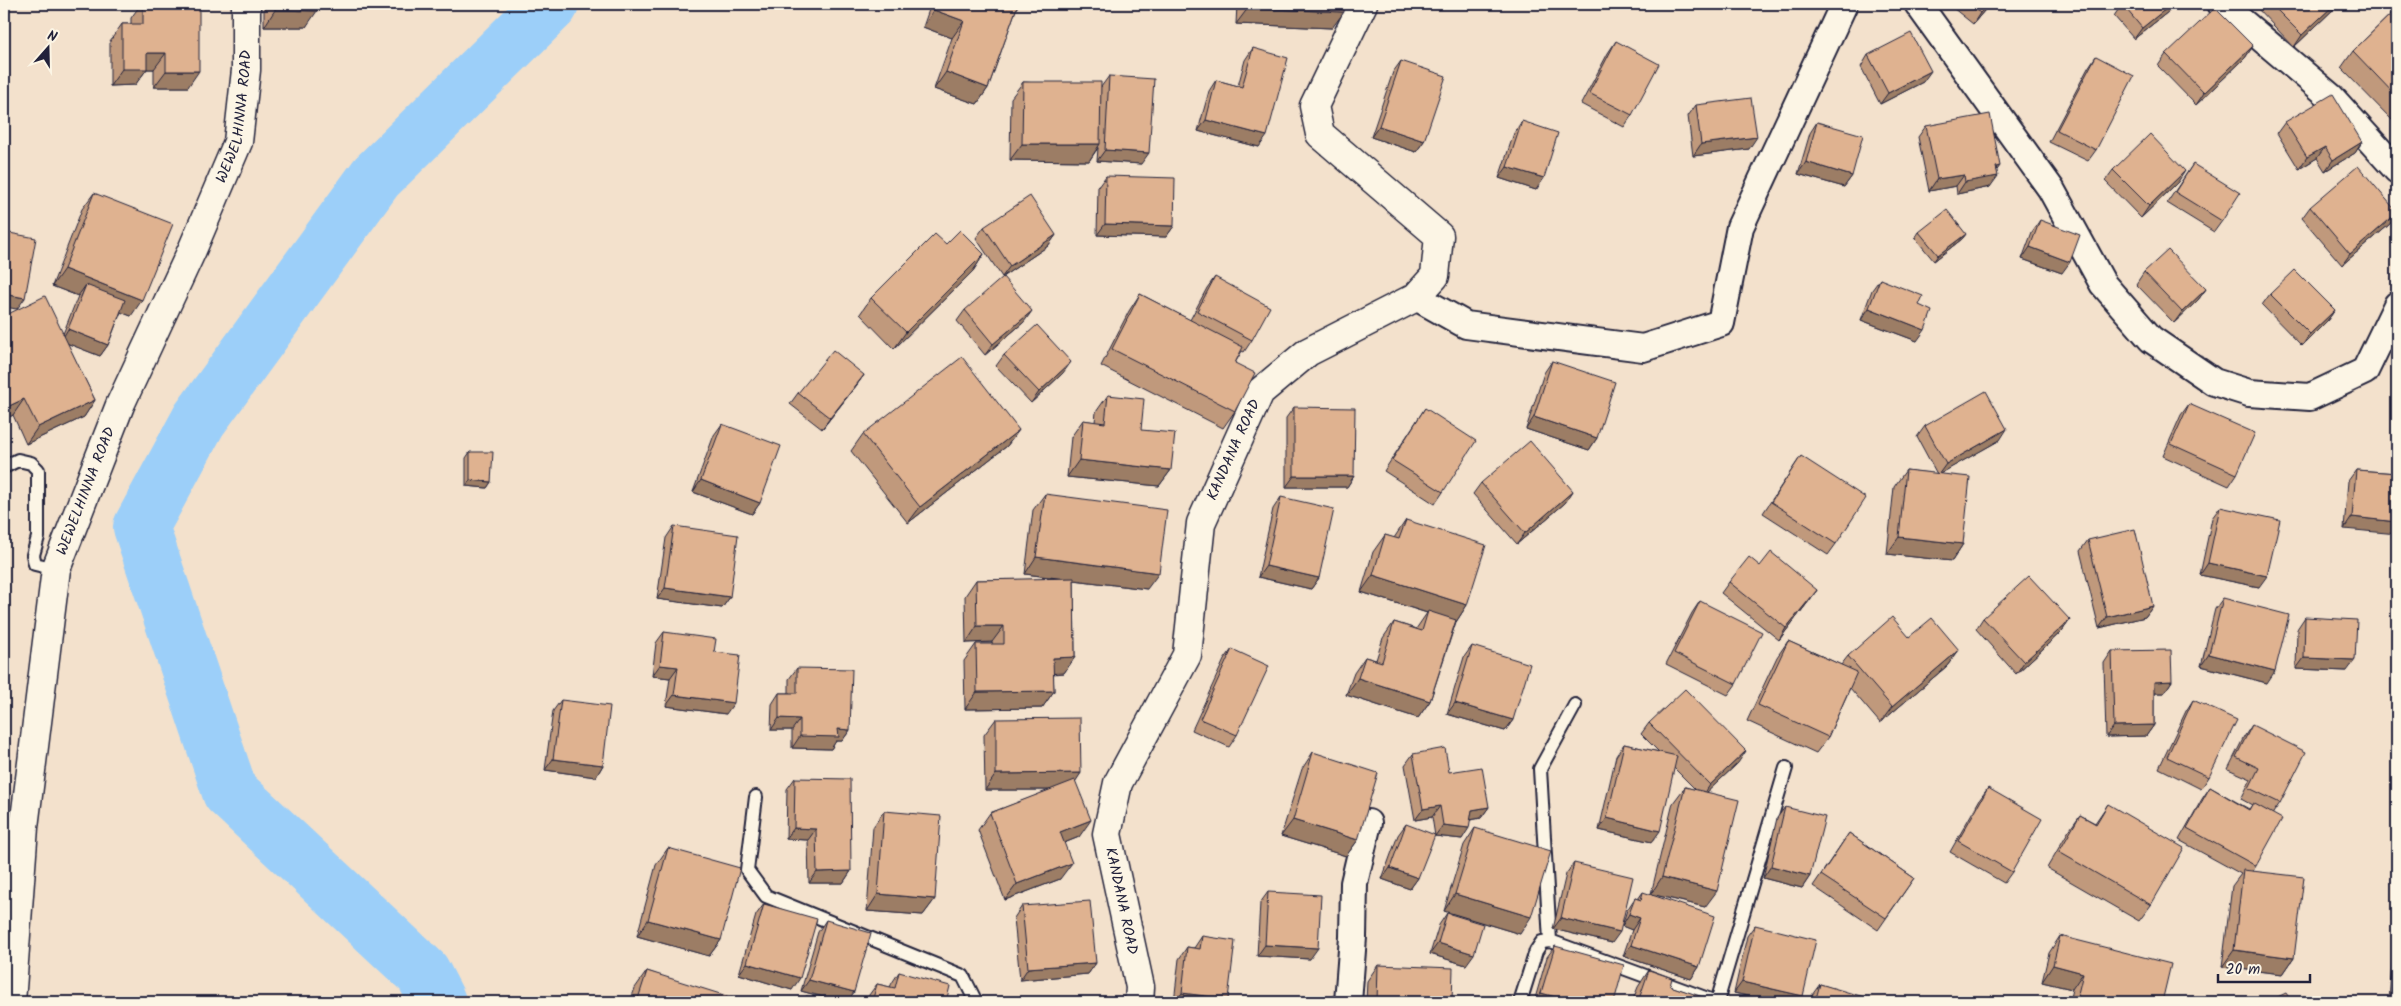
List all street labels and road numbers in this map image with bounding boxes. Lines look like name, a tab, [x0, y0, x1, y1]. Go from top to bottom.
street label: WEWELHINNA ROAD	[210, 50, 258, 187]
street label: KANDANA ROAD	[1201, 395, 1267, 505]
street label: WEWELHINNA ROAD	[50, 423, 122, 559]
street label: KANDANA ROAD	[1098, 845, 1144, 957]

